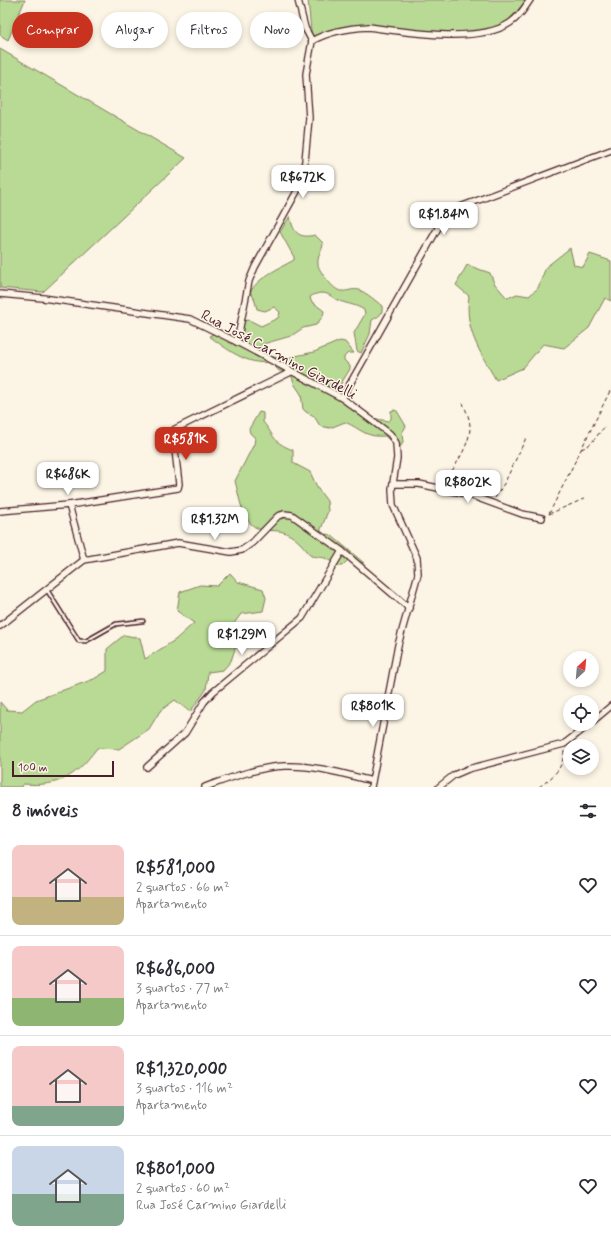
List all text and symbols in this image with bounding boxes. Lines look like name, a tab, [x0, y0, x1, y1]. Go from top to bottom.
chip: Comprar	[12, 12, 93, 48]
chip: Alugar	[101, 12, 168, 48]
chip: Filtros	[176, 12, 242, 48]
chip: Novo	[250, 12, 304, 48]
pin: R$672K	[270, 165, 336, 199]
text: R$672K	[280, 169, 326, 186]
pin: R$1.84M	[407, 202, 481, 236]
text: R$1.84M	[419, 206, 469, 223]
street label: Rua José Carmino Giardelli	[197, 305, 360, 405]
pin: R$581K	[153, 427, 219, 461]
text: R$581K	[164, 431, 208, 448]
pin: R$686K	[35, 462, 101, 496]
text: R$686K	[46, 466, 90, 483]
pin: R$802K	[435, 470, 501, 504]
text: R$802K	[445, 474, 491, 491]
pin: R$1.32M	[178, 507, 252, 541]
text: R$1.32M	[191, 511, 239, 528]
pin: R$1.29M	[205, 622, 279, 656]
text: R$1.29M	[217, 626, 267, 643]
north arrow	[563, 651, 599, 687]
map controls	[563, 651, 599, 775]
pin: R$801K	[340, 694, 406, 728]
button: locate	[563, 695, 599, 731]
text: R$801K	[351, 698, 395, 715]
button: layers	[563, 739, 599, 775]
scale bar	[12, 759, 114, 778]
text: 100 m	[18, 761, 48, 775]
text: 8 imóveis	[12, 800, 78, 822]
icon: filters	[577, 800, 599, 822]
text: R$581,000	[136, 857, 215, 879]
icon: home	[44, 861, 92, 909]
icon: heart	[577, 874, 599, 896]
text: 2 quartos · 66 m²	[136, 879, 229, 896]
text: Apartamento	[136, 896, 207, 913]
text: R$686,000	[136, 958, 215, 980]
icon: home	[44, 962, 92, 1010]
icon: heart	[577, 975, 599, 997]
text: 3 quartos · 77 m²	[136, 980, 230, 997]
text: Apartamento	[136, 997, 207, 1014]
text: R$1,320,000	[136, 1058, 227, 1080]
icon: home	[44, 1062, 92, 1110]
icon: heart	[577, 1075, 599, 1097]
text: 3 quartos · 116 m²	[136, 1080, 233, 1097]
text: Apartamento	[136, 1097, 207, 1114]
text: R$801,000	[136, 1158, 215, 1180]
icon: home	[44, 1162, 92, 1210]
icon: heart	[577, 1175, 599, 1197]
text: 2 quartos · 60 m²	[136, 1180, 230, 1197]
text: Rua José Carmino Giardelli	[136, 1197, 286, 1214]

